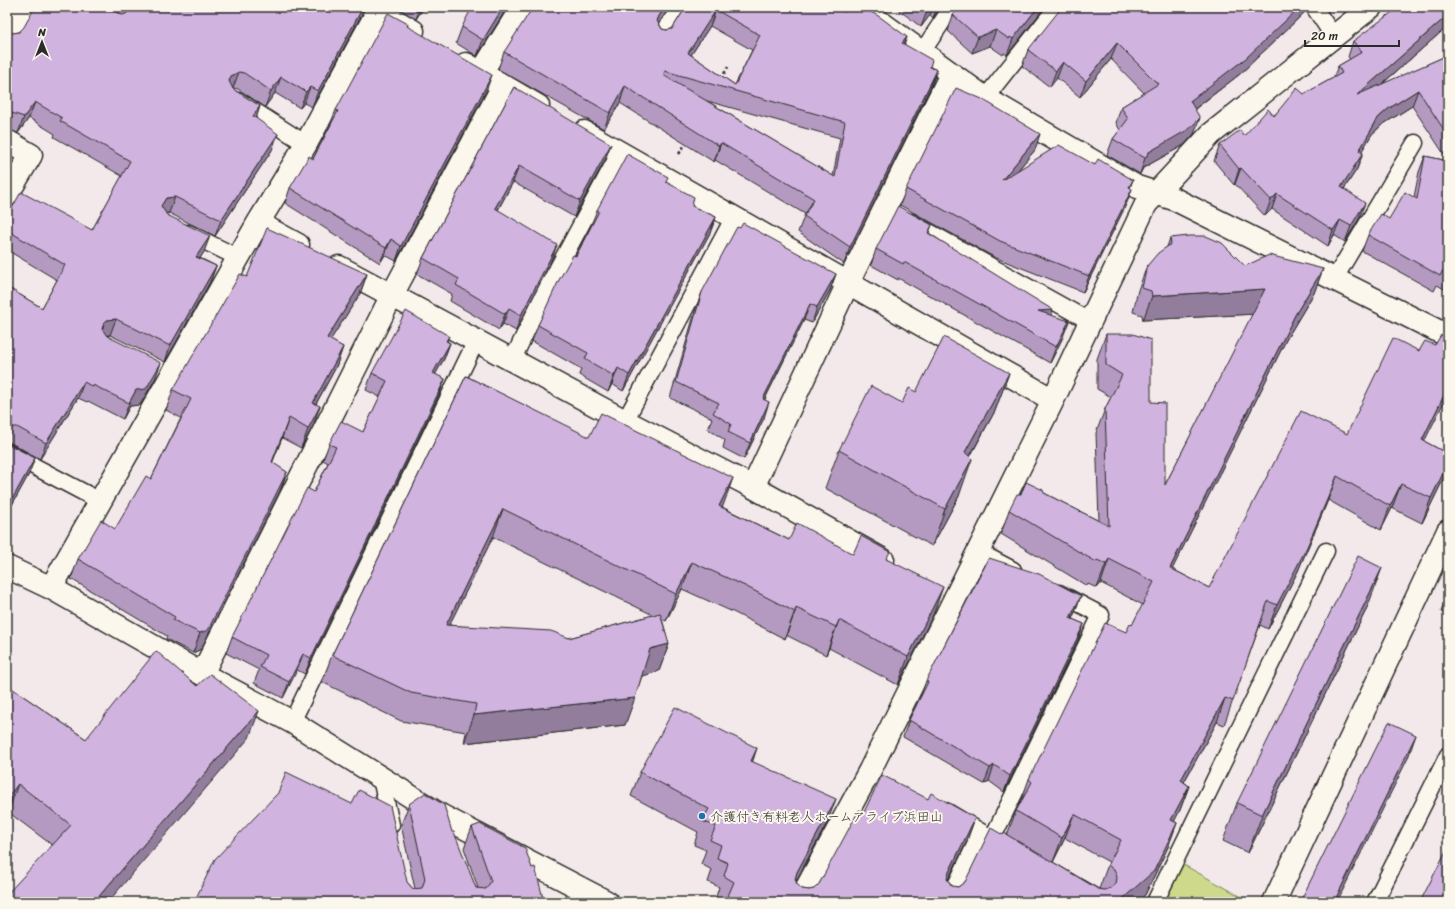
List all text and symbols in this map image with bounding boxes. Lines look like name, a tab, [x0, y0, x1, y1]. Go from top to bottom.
north arrow	[22, 22, 62, 62]
scale bar	[1305, 22, 1399, 48]
text: N	[37, 23, 46, 42]
text: 20 m	[1311, 25, 1338, 47]
place label: 介護付き有料老人ホームアライブ浜田山	[710, 805, 943, 828]
marker: 介護付き有料老人ホームアライブ浜田山	[697, 811, 707, 821]

